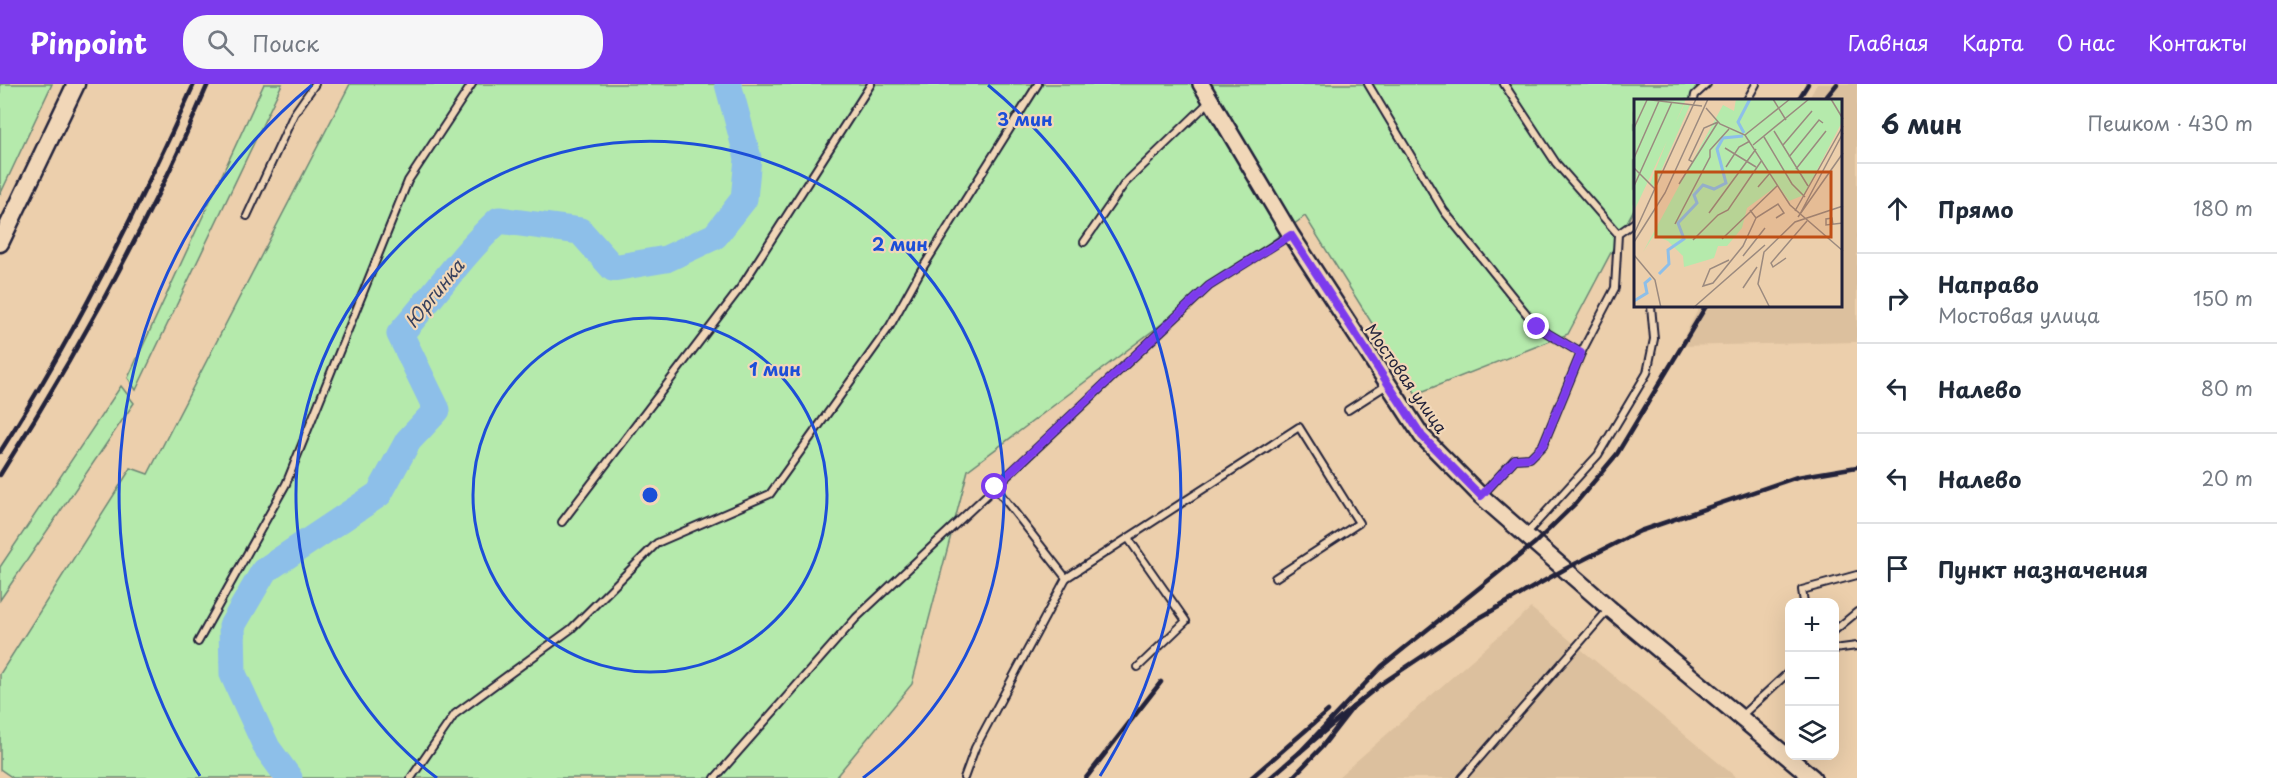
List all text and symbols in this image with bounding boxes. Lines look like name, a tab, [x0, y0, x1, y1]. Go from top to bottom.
search box	[183, 15, 603, 69]
text: Pinpoint	[30, 21, 147, 64]
icon: search	[204, 26, 237, 59]
text: Поиск	[252, 26, 319, 59]
text: Главная	[1848, 26, 1929, 58]
text: Карта	[1962, 26, 2024, 58]
text: О нас	[2057, 26, 2115, 58]
text: Контакты	[2148, 26, 2247, 58]
inset map	[1634, 99, 1842, 308]
text: 6 мин	[1881, 104, 1962, 143]
text: 3 мин	[997, 105, 1053, 132]
text: Пешком · 430 m	[2088, 108, 2253, 138]
icon: ahead	[1881, 192, 1914, 225]
text: Прямо	[1938, 192, 2013, 225]
text: 180 m	[2193, 193, 2253, 223]
text: 2 мин	[872, 230, 928, 257]
water label: Юргинка	[398, 252, 471, 333]
text: Направо	[1938, 267, 2039, 300]
icon: right	[1881, 282, 1914, 315]
text: 150 m	[2193, 283, 2253, 313]
text: Мостовая улица	[1938, 300, 2099, 330]
route end	[1523, 313, 1549, 339]
street label: Мостовая улица	[1360, 318, 1454, 438]
text: 1 мин	[749, 355, 801, 382]
icon: left	[1881, 372, 1914, 405]
text: Налево	[1938, 372, 2021, 405]
text: 80 m	[2201, 373, 2253, 403]
icon: left	[1881, 462, 1914, 495]
text: Налево	[1938, 462, 2021, 495]
text: 20 m	[2201, 463, 2253, 493]
route start	[981, 473, 1007, 499]
centre of rings	[640, 485, 660, 505]
icon: arrive	[1881, 552, 1914, 585]
text: Пункт назначения	[1938, 552, 2148, 585]
map controls	[1785, 598, 1839, 760]
button: +	[1785, 598, 1839, 652]
button: −	[1785, 652, 1839, 706]
button: layers	[1785, 706, 1839, 760]

